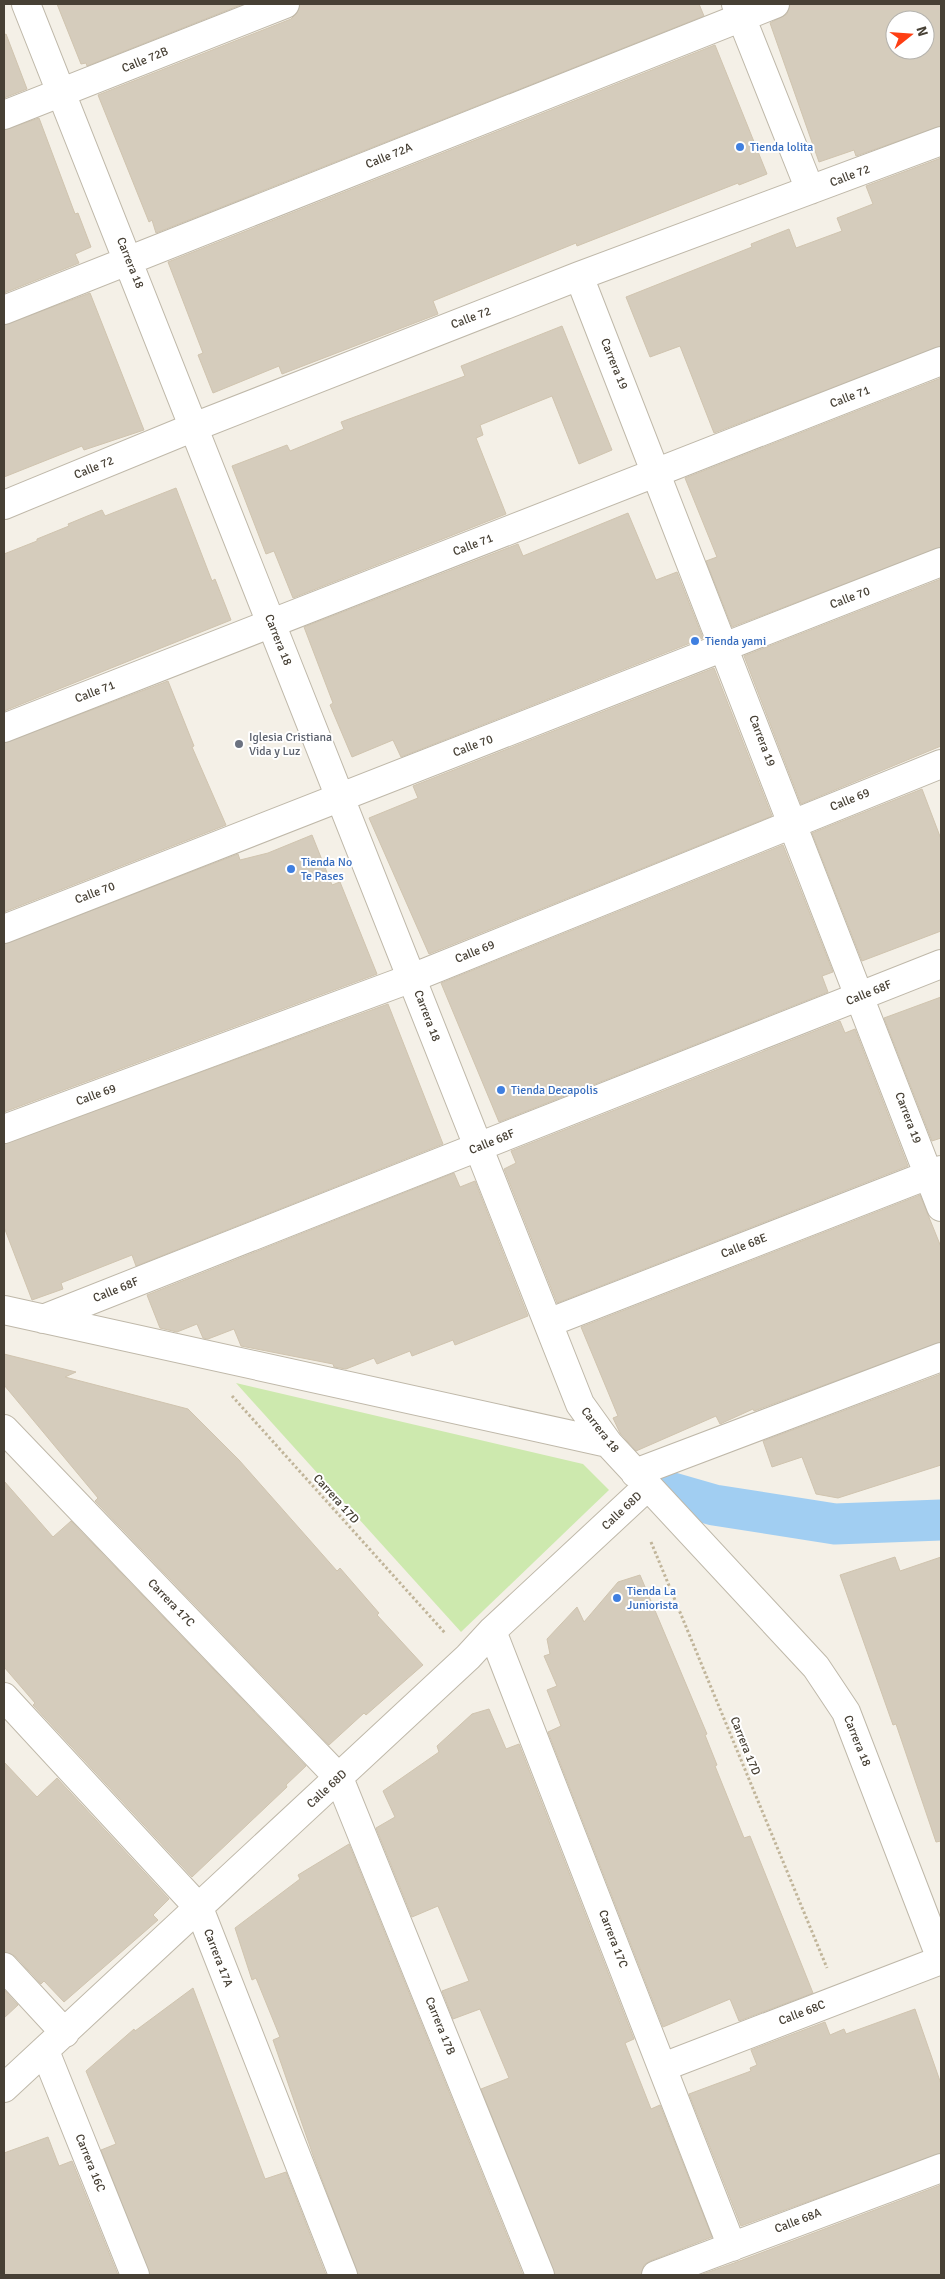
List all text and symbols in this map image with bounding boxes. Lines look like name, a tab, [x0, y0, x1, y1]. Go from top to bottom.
north arrow	[885, 10, 935, 60]
text: N	[912, 24, 932, 38]
street label: Calle 72B	[120, 44, 170, 76]
street label: Calle 72A	[363, 140, 415, 172]
place label: Tienda lolita	[750, 140, 813, 155]
marker: Tienda lolita	[734, 141, 746, 153]
street label: Calle 72	[828, 162, 872, 190]
street label: Carrera 18	[113, 235, 147, 291]
street label: Calle 72	[449, 304, 493, 332]
street label: Carrera 19	[597, 336, 631, 392]
street label: Calle 71	[828, 383, 872, 411]
street label: Calle 72	[72, 453, 116, 483]
street label: Calle 71	[451, 531, 495, 559]
street label: Calle 70	[828, 584, 872, 612]
street label: Carrera 18	[261, 612, 295, 668]
place label: Tienda yami	[705, 634, 766, 649]
marker: Tienda yami	[689, 635, 701, 647]
street label: Calle 71	[73, 678, 117, 706]
street label: Carrera 19	[745, 713, 779, 769]
place label: Iglesia Cristiana Vida y Luz	[249, 730, 332, 759]
street label: Calle 70	[451, 732, 495, 760]
marker: Iglesia Cristiana Vida y Luz	[233, 738, 245, 750]
street label: Calle 69	[828, 785, 872, 815]
place label: Tienda No Te Pases	[301, 855, 352, 884]
marker: Tienda No Te Pases	[285, 863, 297, 875]
street label: Calle 70	[73, 879, 117, 907]
street label: Calle 69	[453, 937, 497, 967]
street label: Calle 68F	[844, 977, 894, 1009]
street label: Carrera 18	[410, 988, 444, 1044]
street label: Calle 69	[74, 1081, 118, 1109]
place label: Tienda Decapolis	[511, 1083, 598, 1098]
marker: Tienda Decapolis	[495, 1084, 507, 1096]
street label: Carrera 19	[891, 1090, 925, 1146]
street label: Calle 68F	[467, 1126, 517, 1158]
street label: Calle 68E	[719, 1230, 769, 1262]
street label: Calle 68F	[91, 1274, 141, 1306]
street label: Carrera 18	[578, 1404, 622, 1456]
street label: Carrera 17D	[310, 1471, 362, 1527]
street label: Calle 68D	[599, 1489, 645, 1533]
street label: Carrera 17C	[144, 1576, 198, 1630]
place label: Tienda La Juniorista	[627, 1584, 678, 1613]
marker: Tienda La Juniorista	[611, 1592, 623, 1604]
street label: Carrera 18	[840, 1713, 874, 1769]
street label: Carrera 17D	[726, 1715, 764, 1778]
street label: Calle 68D	[304, 1767, 350, 1811]
street label: Carrera 17C	[595, 1908, 631, 1970]
street label: Carrera 17A	[200, 1927, 236, 1990]
street label: Carrera 17B	[422, 1995, 458, 2057]
street label: Calle 68C	[776, 1997, 828, 2029]
street label: Carrera 16C	[72, 2132, 108, 2194]
street label: Calle 68A	[772, 2205, 824, 2237]

